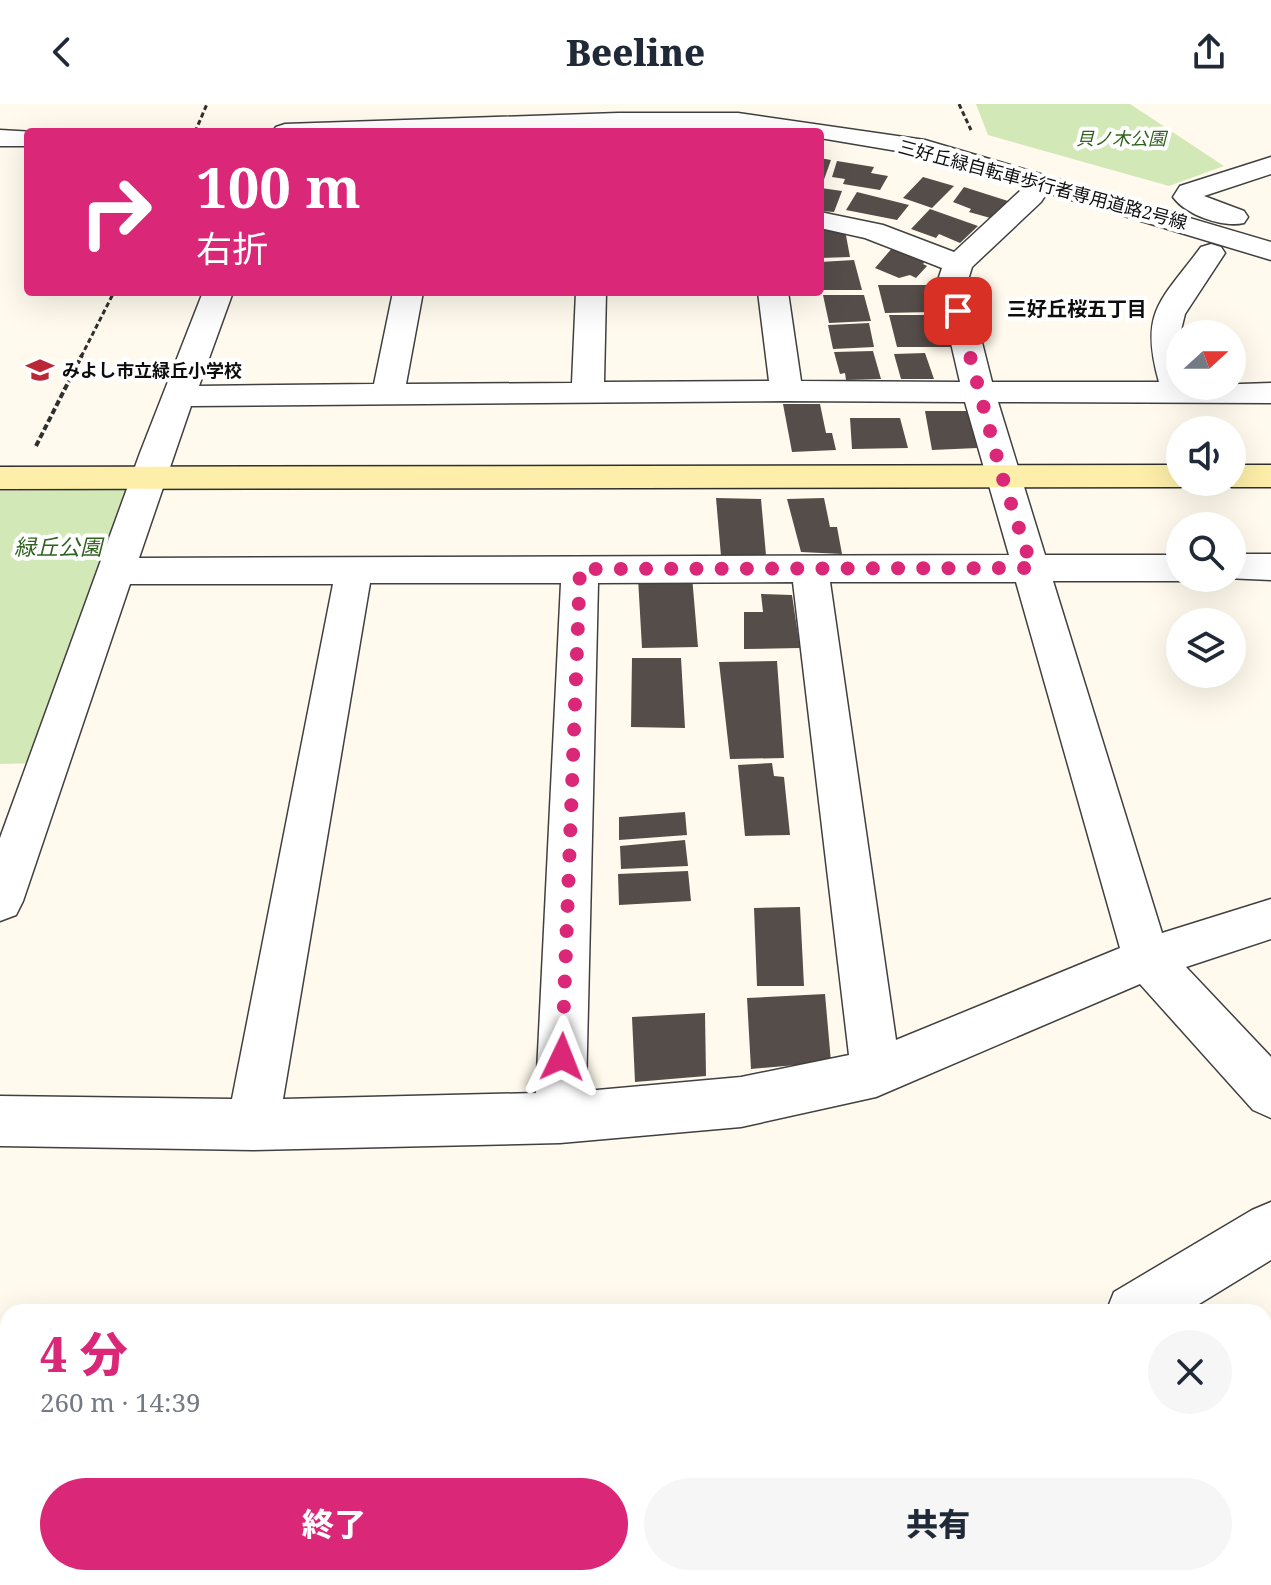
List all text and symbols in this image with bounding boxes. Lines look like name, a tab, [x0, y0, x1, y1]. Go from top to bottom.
text: Beeline	[566, 28, 705, 77]
icon: back	[40, 30, 84, 74]
icon: share	[1187, 30, 1231, 74]
park label: 貝ノ木公園	[1076, 126, 1169, 150]
street label: 三好丘緑自転車歩行者専用道路2号線	[896, 134, 1190, 234]
text: 100 m	[196, 148, 361, 224]
icon: right	[64, 160, 168, 264]
text: 右折	[196, 224, 268, 273]
pin	[924, 277, 992, 345]
icon: arrive	[936, 289, 980, 333]
district label: 三好丘桜五丁目	[1007, 295, 1147, 322]
north arrow	[1166, 320, 1246, 400]
map controls	[1166, 320, 1246, 688]
school or university icon: みよし市立緑丘小学校	[25, 355, 55, 385]
place label: みよし市立緑丘小学校	[62, 358, 242, 382]
button: sound	[1166, 416, 1246, 496]
button: search	[1166, 512, 1246, 592]
park label: 緑丘公園	[14, 531, 105, 561]
button: layers	[1166, 608, 1246, 688]
position arrow	[520, 1015, 604, 1099]
text: 4 分	[40, 1321, 128, 1386]
button: close	[1148, 1330, 1232, 1414]
text: 260 m · 14:39	[40, 1384, 201, 1420]
button: 終了	[40, 1478, 628, 1570]
button: 共有	[644, 1478, 1232, 1570]

